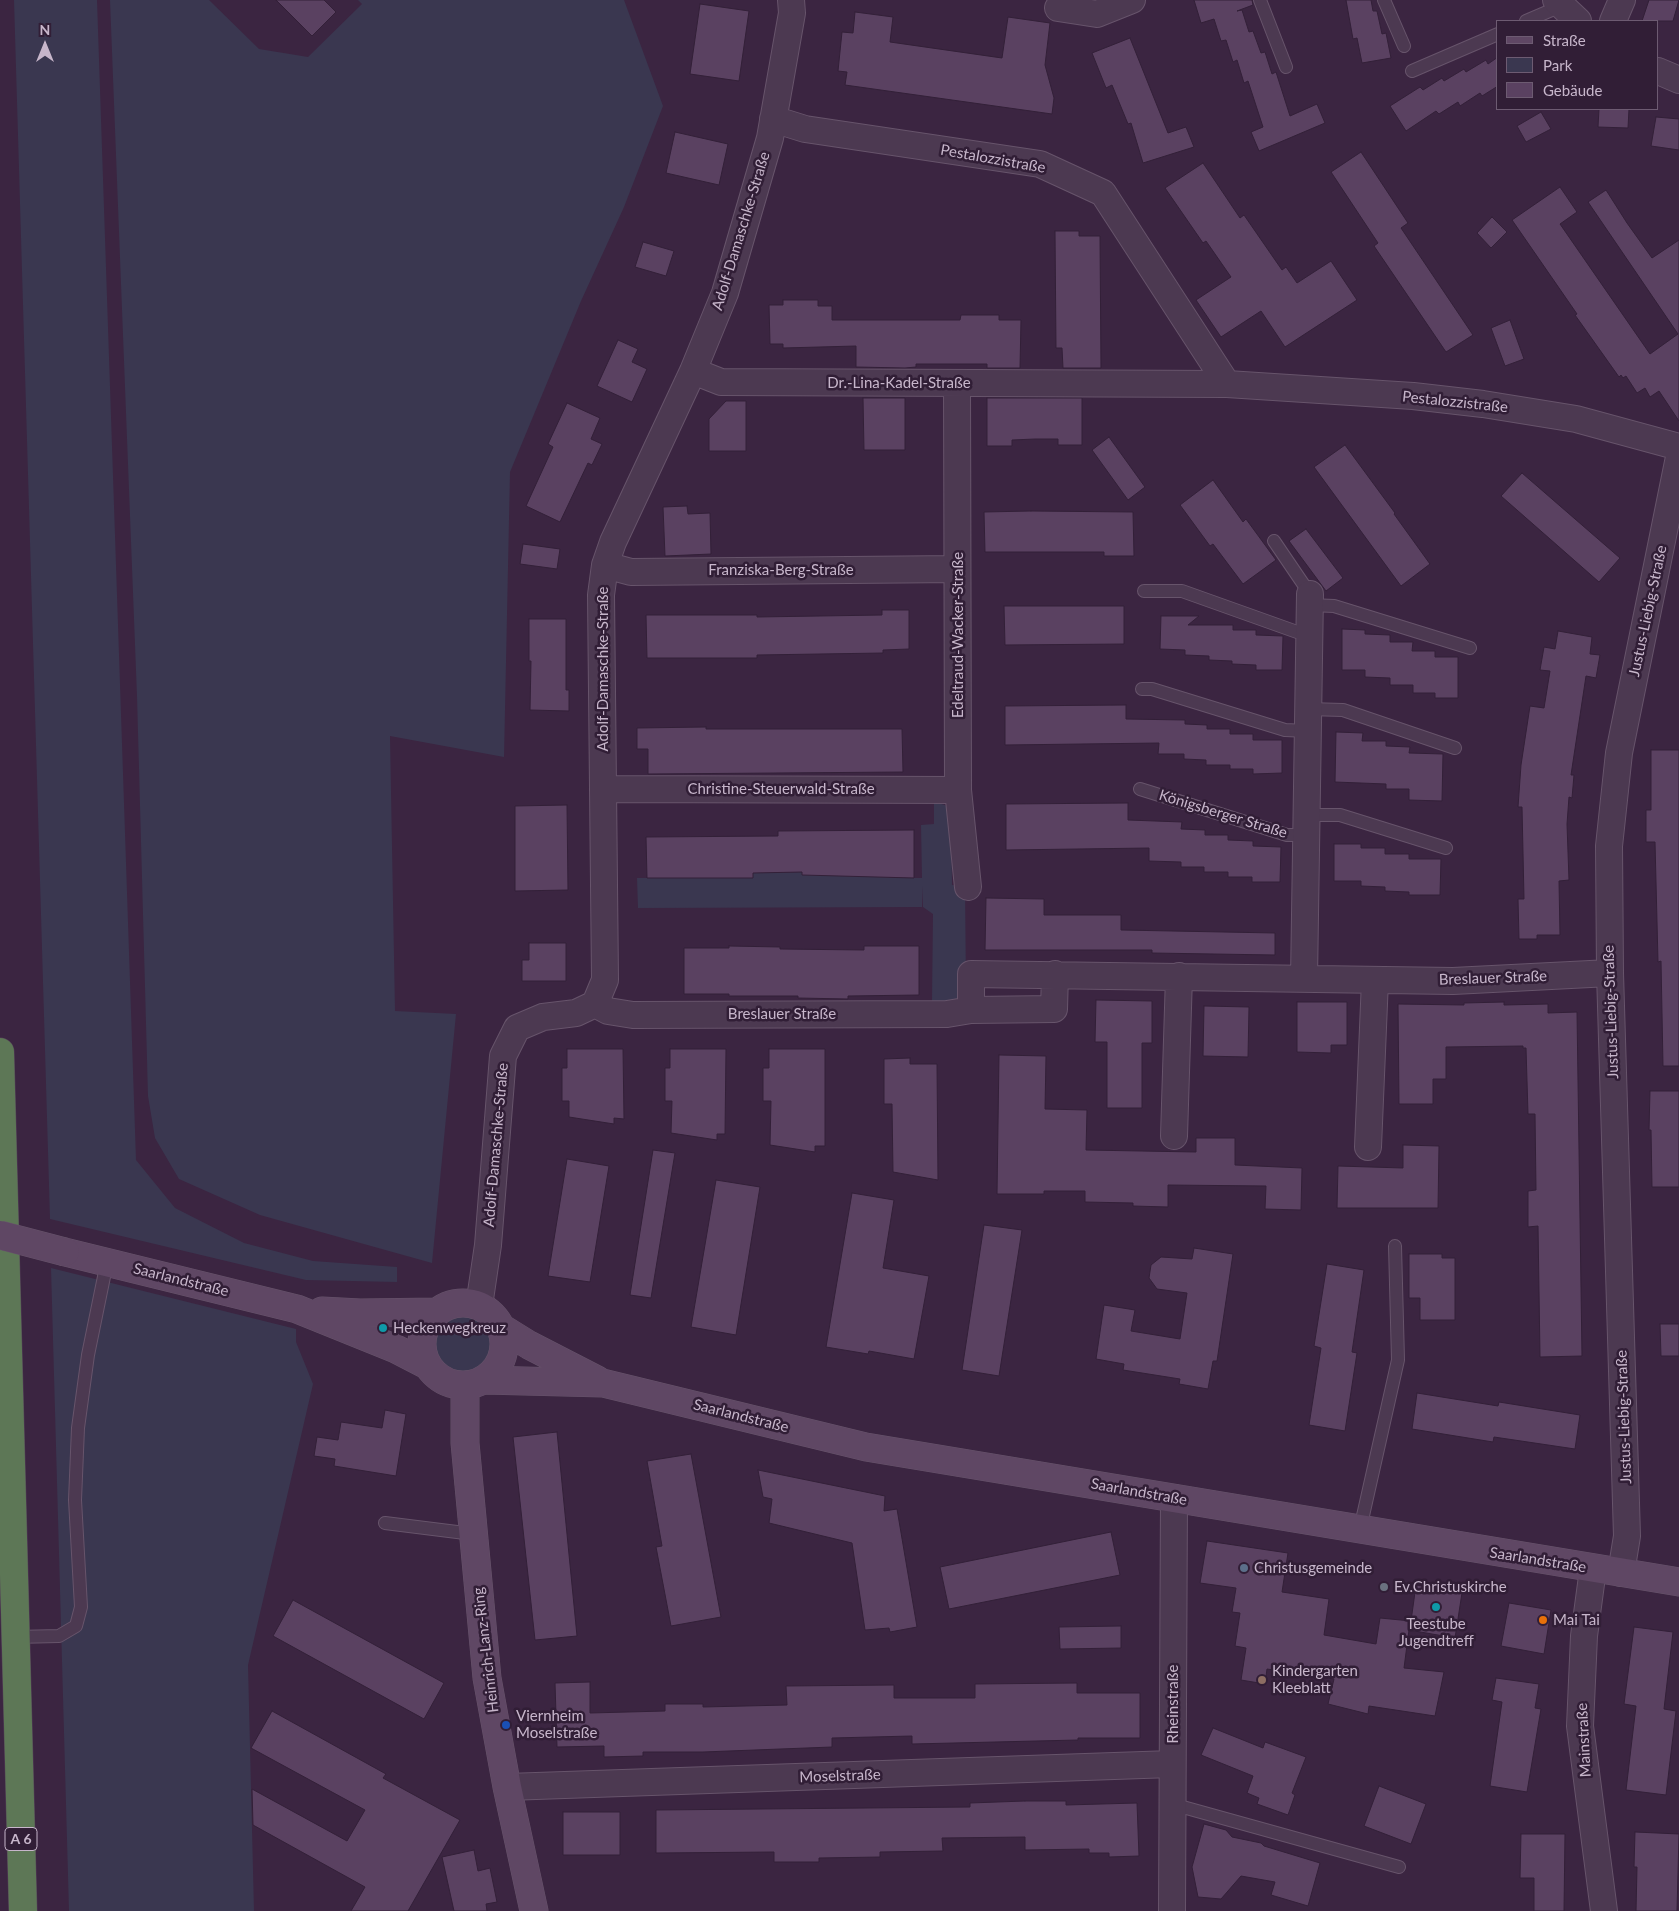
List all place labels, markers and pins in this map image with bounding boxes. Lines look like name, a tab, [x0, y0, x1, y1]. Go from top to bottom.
place label: Heckenwegkreuz	[393, 1319, 506, 1337]
marker: Heckenwegkreuz	[377, 1322, 389, 1334]
place label: Christusgemeinde	[1254, 1559, 1372, 1577]
marker: Christusgemeinde	[1238, 1562, 1250, 1574]
place label: Ev.Christuskirche	[1394, 1578, 1507, 1596]
marker: Ev.Christuskirche	[1378, 1581, 1390, 1593]
marker: Teestube Jugendtreff	[1430, 1601, 1442, 1613]
place label: Mai Tai	[1553, 1611, 1600, 1629]
marker: Mai Tai	[1537, 1614, 1549, 1626]
place label: Teestube Jugendtreff	[1398, 1615, 1474, 1650]
place label: Kindergarten Kleeblatt	[1272, 1662, 1358, 1697]
marker: Kindergarten Kleeblatt	[1256, 1674, 1268, 1686]
place label: Viernheim Moselstraße	[516, 1707, 597, 1742]
marker: Viernheim Moselstraße	[500, 1719, 512, 1731]

